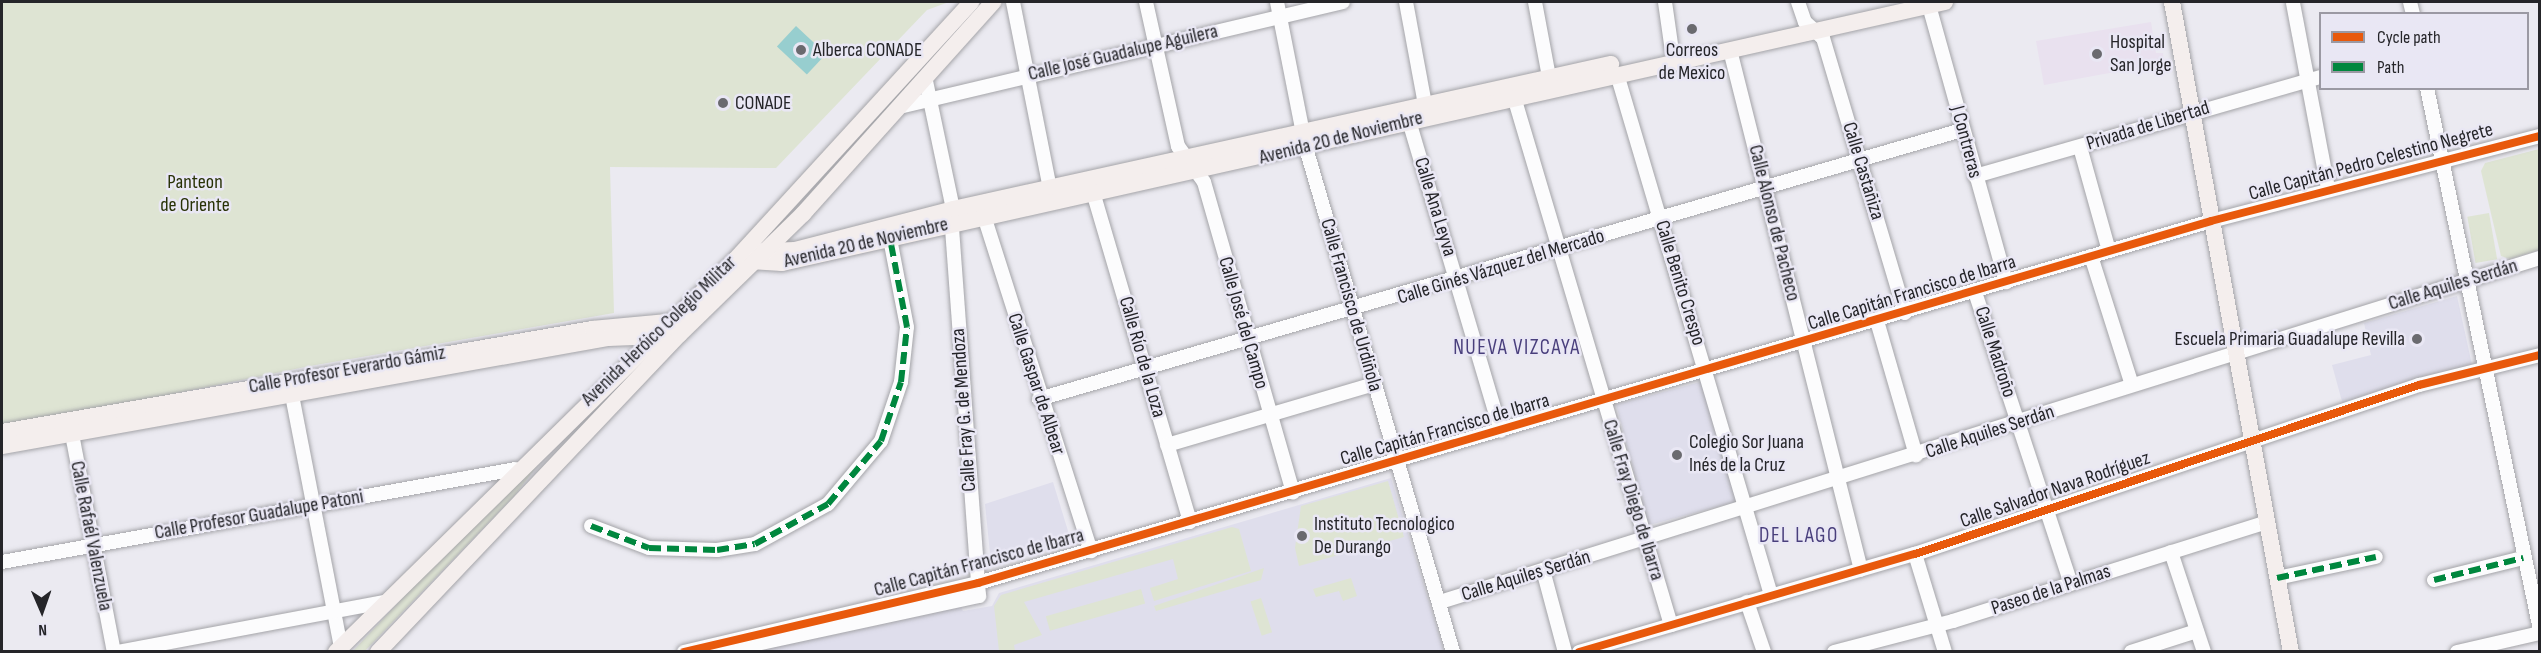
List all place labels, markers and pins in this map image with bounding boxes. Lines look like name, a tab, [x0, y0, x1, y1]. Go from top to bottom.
marker: Correos de Mexico	[1685, 22, 1699, 36]
place label: Hospital San Jorge	[2110, 30, 2172, 77]
place label: Alberca CONADE	[813, 38, 922, 62]
place label: Correos de Mexico	[1659, 38, 1725, 85]
marker: Alberca CONADE	[794, 43, 808, 57]
marker: Hospital San Jorge	[2088, 45, 2106, 63]
place label: CONADE	[735, 91, 791, 115]
marker: CONADE	[716, 96, 730, 110]
place label: Escuela Primaria Guadalupe Revilla	[2175, 327, 2405, 351]
marker: Escuela Primaria Guadalupe Revilla	[2410, 332, 2424, 346]
place label: Colegio Sor Juana Inés de la Cruz	[1689, 431, 1804, 478]
marker: Colegio Sor Juana Inés de la Cruz	[1670, 448, 1684, 462]
place label: Instituto Tecnologico De Durango	[1314, 512, 1455, 559]
marker: Instituto Tecnologico De Durango	[1295, 529, 1309, 543]

